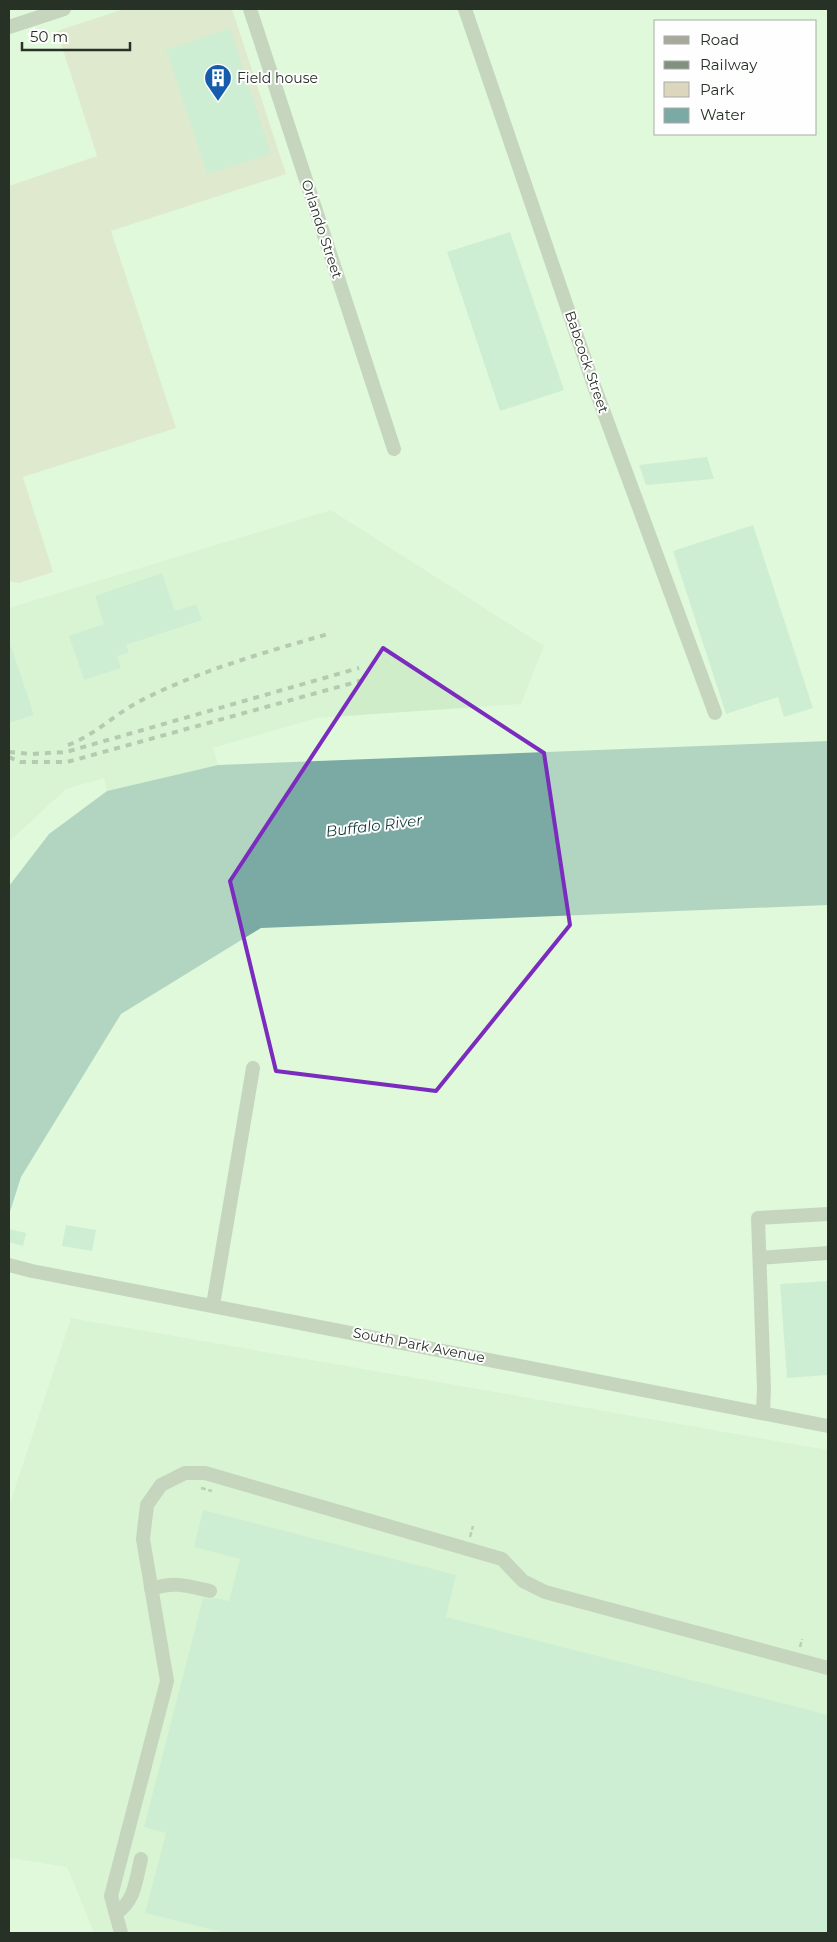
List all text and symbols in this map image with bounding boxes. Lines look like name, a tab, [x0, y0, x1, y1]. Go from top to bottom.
scale bar	[22, 20, 130, 52]
legend	[654, 20, 817, 135]
text: 50 m	[30, 27, 68, 46]
text: Road	[700, 30, 739, 49]
text: Railway	[700, 55, 758, 74]
building icon: Field house	[203, 63, 233, 102]
place label: Field house	[237, 69, 318, 87]
text: Park	[700, 80, 734, 99]
text: Water	[700, 105, 746, 124]
street label: Orlando Street	[298, 177, 347, 281]
street label: Babcock Street	[561, 308, 613, 416]
water label: Buffalo River	[325, 810, 424, 841]
street label: South Park Avenue	[351, 1323, 487, 1367]

